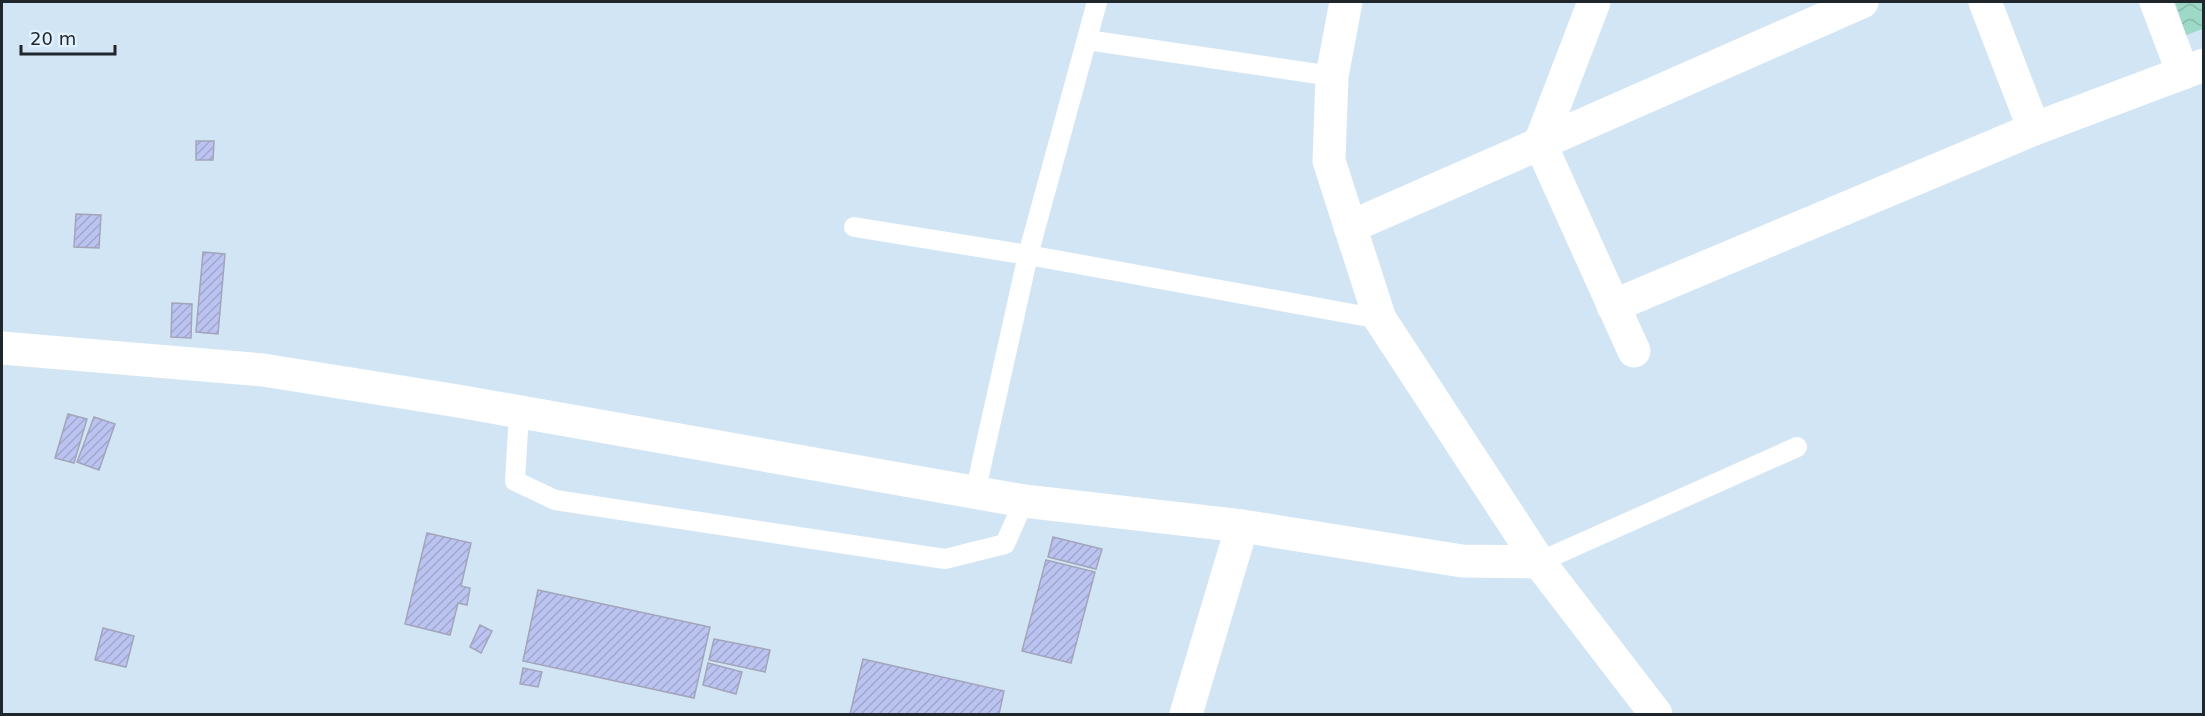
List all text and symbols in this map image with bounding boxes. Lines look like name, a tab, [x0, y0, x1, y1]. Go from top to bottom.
scale bar	[21, 18, 116, 56]
text: 20 m	[30, 28, 76, 49]

